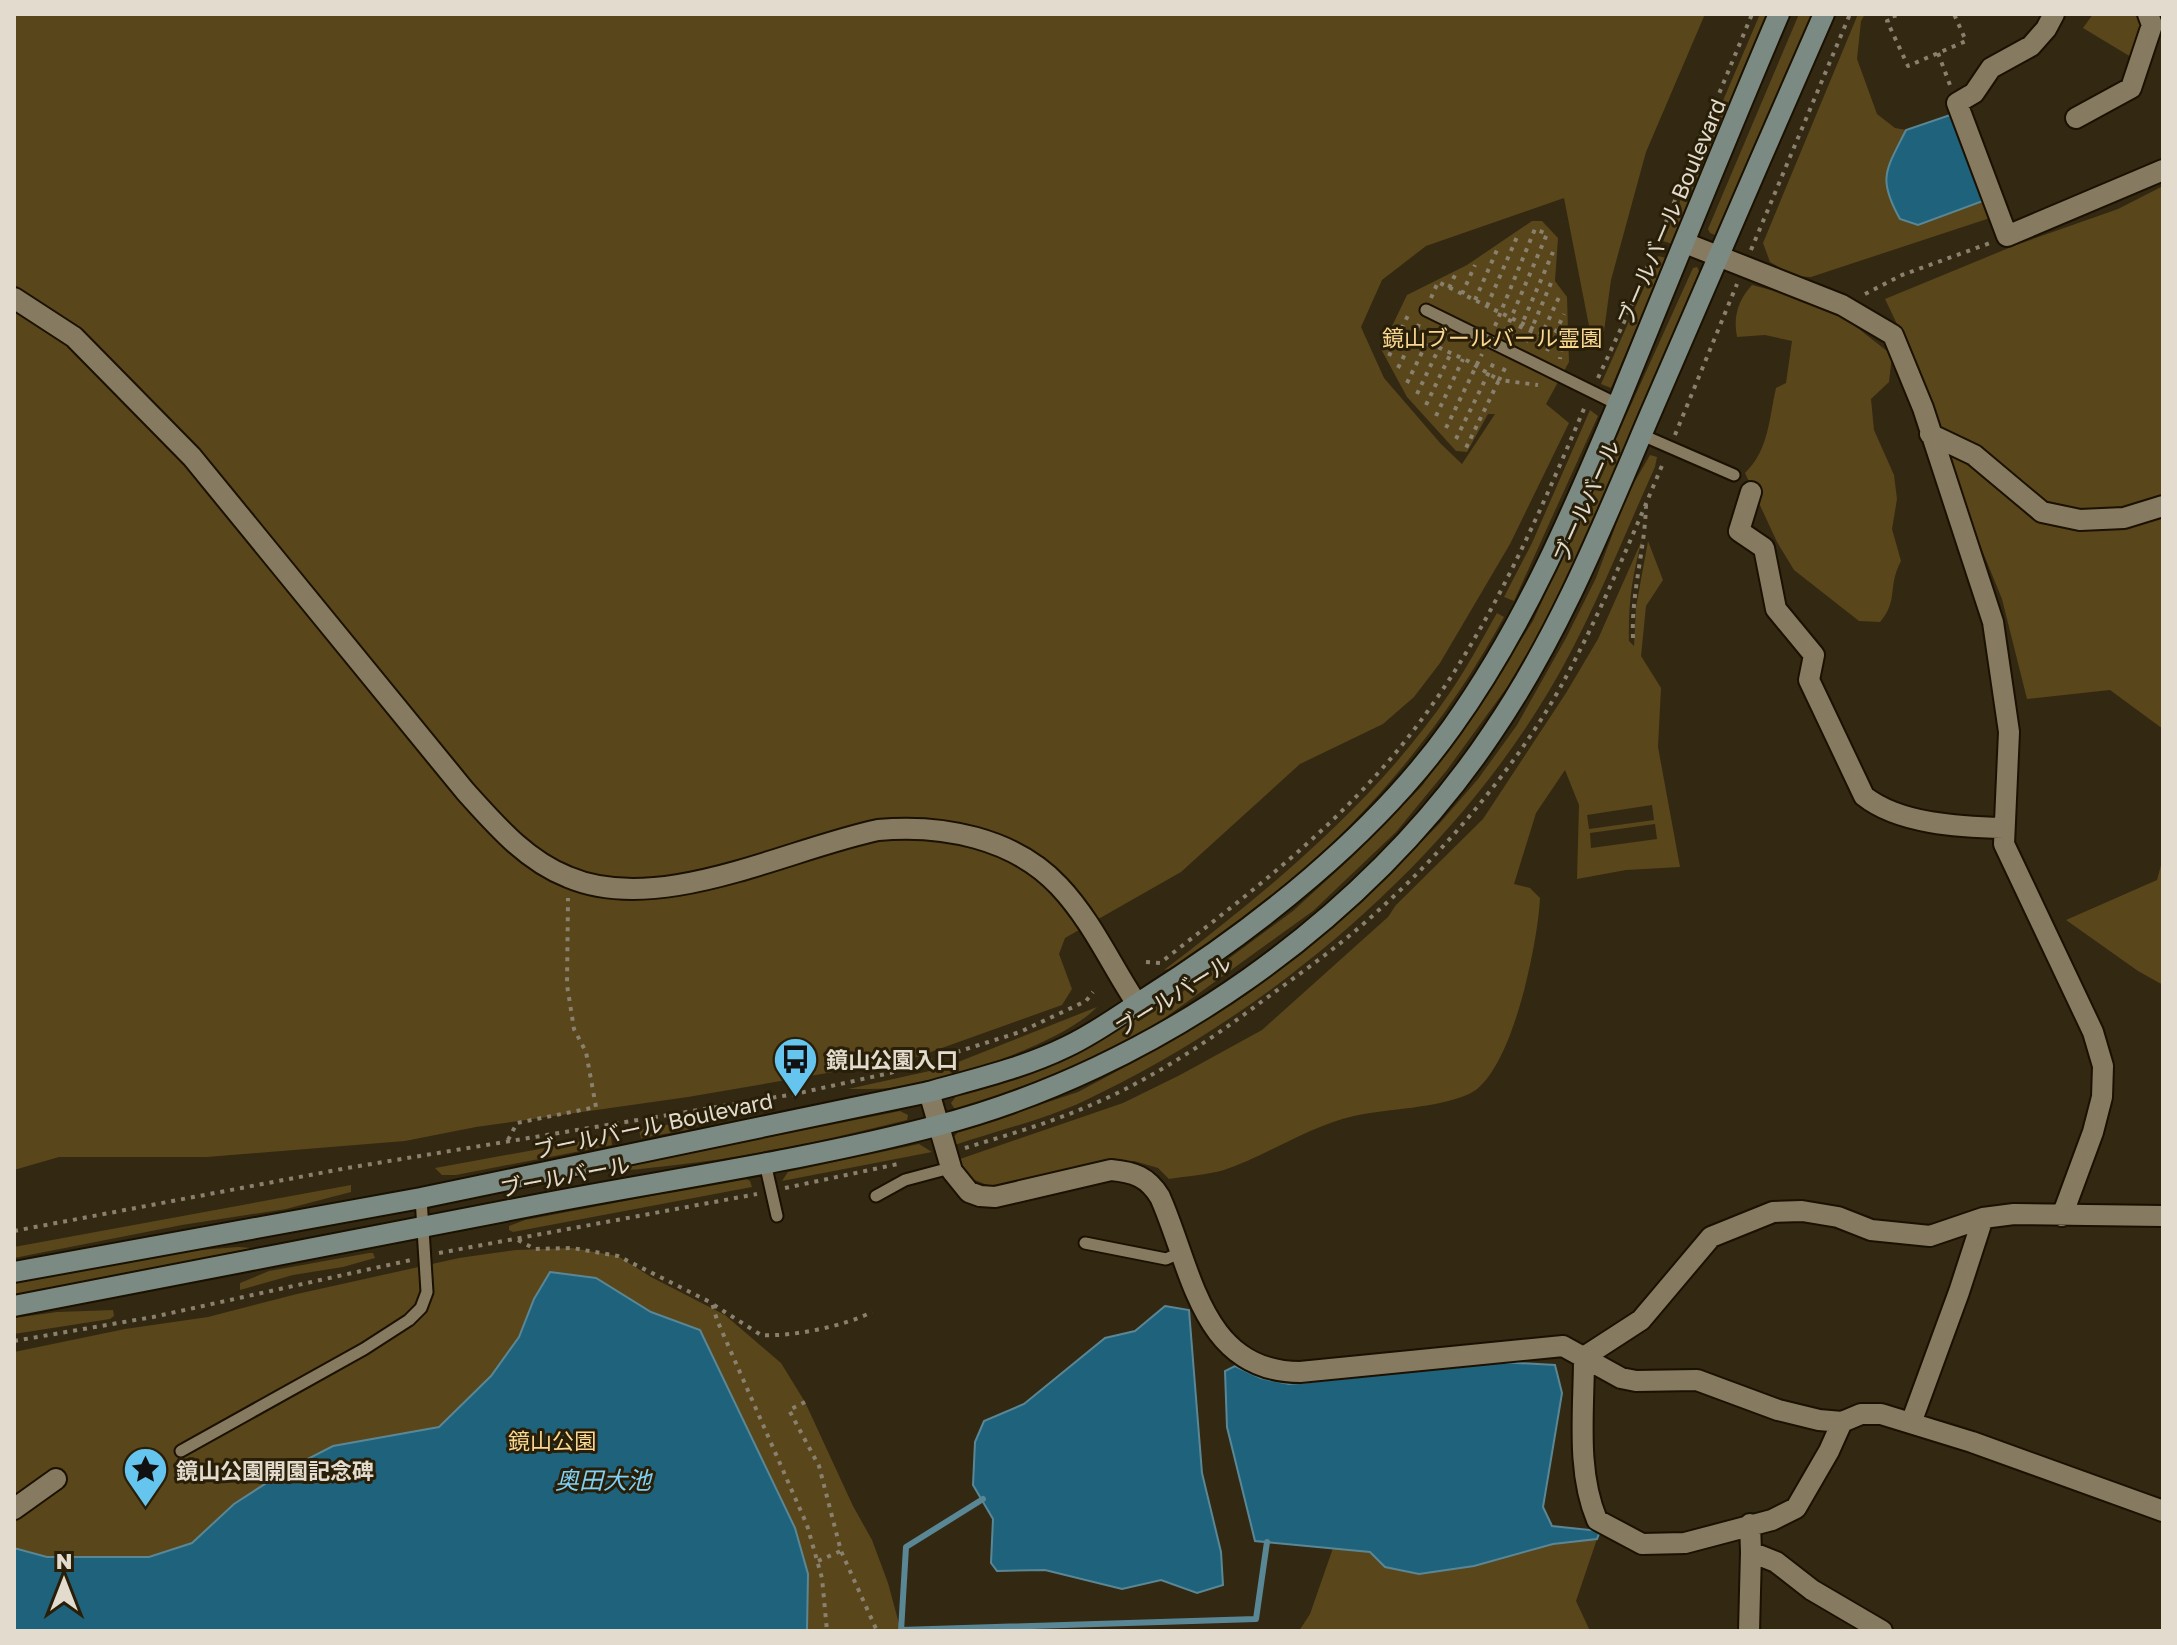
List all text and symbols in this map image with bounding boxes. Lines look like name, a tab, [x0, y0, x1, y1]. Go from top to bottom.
street label: ブールバール Boulevard	[1611, 94, 1731, 330]
park label: 鏡山ブールバール霊園	[1382, 324, 1602, 351]
street label: ブールバール	[1547, 435, 1625, 567]
street label: ブールバール	[1110, 949, 1236, 1041]
bus stop icon: 鏡山公園入口	[771, 1035, 819, 1098]
place label: 鏡山公園入口	[826, 1046, 958, 1073]
street label: ブールバール Boulevard	[531, 1086, 775, 1164]
street label: ブールバール	[498, 1150, 632, 1202]
park label: 鏡山公園	[508, 1427, 596, 1454]
place icon: 鏡山公園開園記念碑	[121, 1446, 169, 1509]
place label: 鏡山公園開園記念碑	[176, 1457, 374, 1484]
water label: 奥田大池	[555, 1465, 653, 1494]
north arrow	[24, 1541, 104, 1621]
text: N	[56, 1547, 72, 1574]

